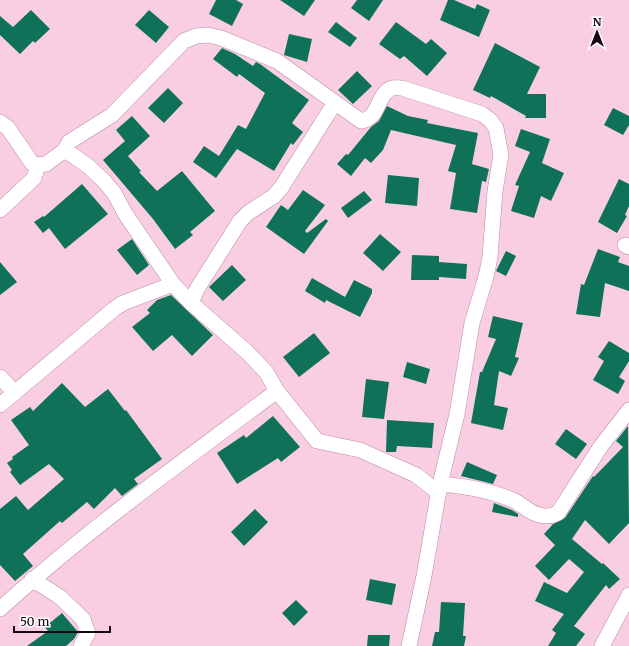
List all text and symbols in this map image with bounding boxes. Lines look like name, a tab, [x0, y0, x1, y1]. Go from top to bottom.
north arrow	[577, 12, 617, 52]
text: N	[593, 15, 602, 29]
scale bar	[14, 608, 110, 634]
text: 50 m	[20, 614, 49, 629]

